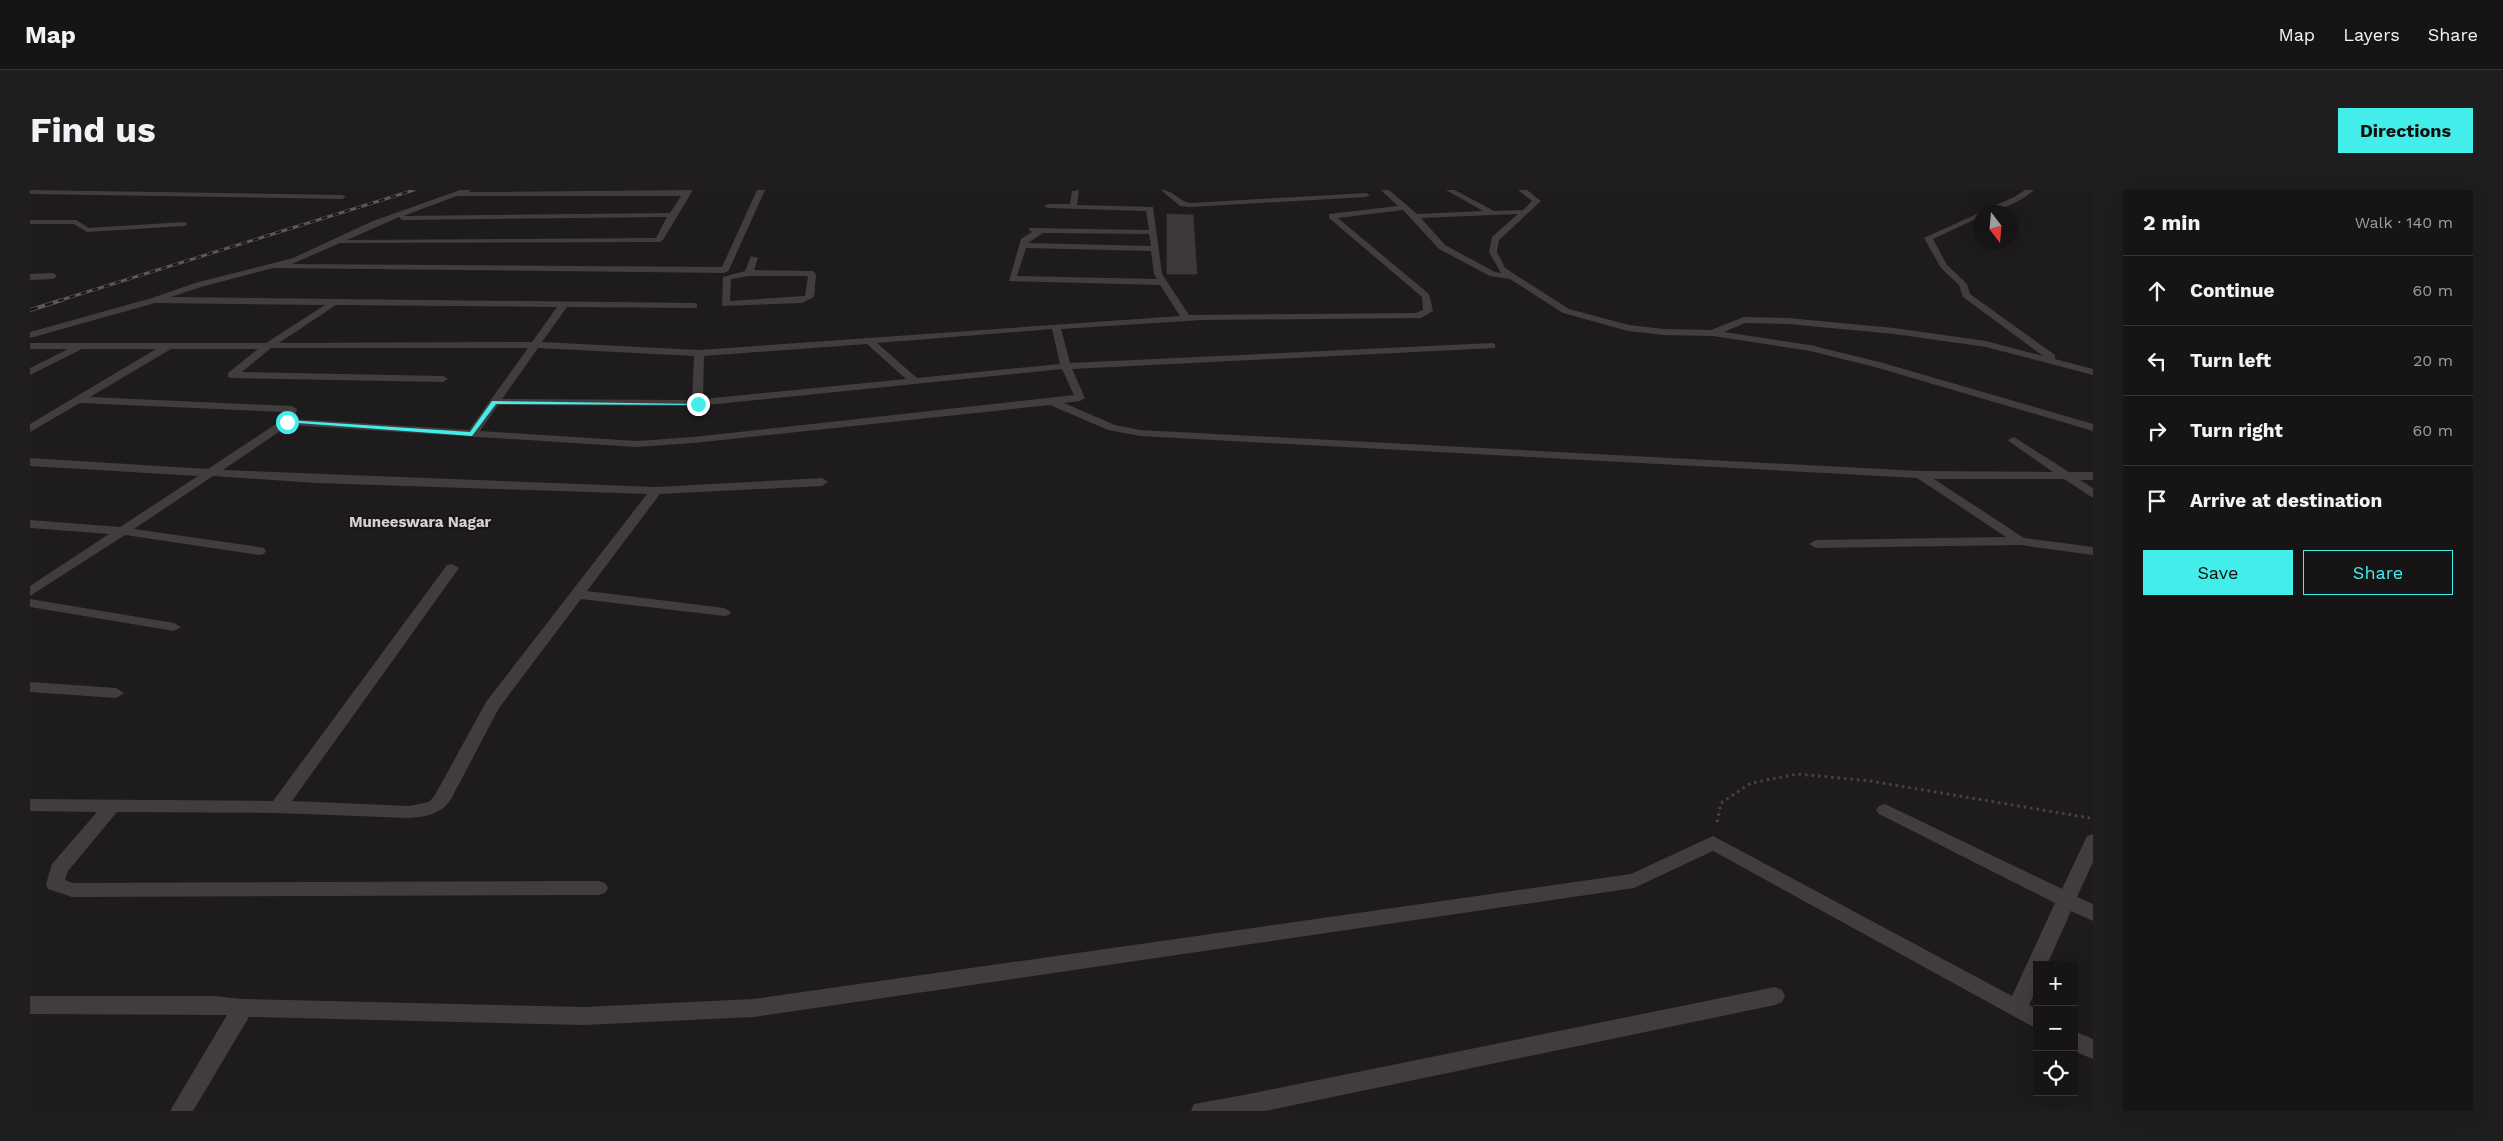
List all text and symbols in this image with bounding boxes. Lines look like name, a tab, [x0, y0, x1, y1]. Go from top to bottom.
text: Map	[25, 21, 76, 49]
text: Map	[2278, 24, 2315, 45]
text: Layers	[2343, 24, 2400, 45]
text: Share	[2428, 24, 2478, 45]
button: Directions	[2338, 108, 2473, 153]
text: Find us	[30, 109, 156, 151]
north arrow	[1973, 205, 2018, 250]
text: 2 min	[2143, 210, 2200, 235]
text: Walk · 140 m	[2355, 213, 2453, 232]
icon: ahead	[2143, 277, 2171, 305]
text: Continue	[2190, 279, 2274, 302]
text: 60 m	[2413, 281, 2453, 300]
icon: left	[2143, 347, 2171, 375]
text: Turn left	[2190, 349, 2271, 372]
text: 20 m	[2413, 351, 2453, 370]
route end	[687, 393, 710, 416]
route start	[276, 411, 299, 434]
icon: right	[2143, 417, 2171, 445]
text: Turn right	[2190, 419, 2283, 442]
text: 60 m	[2413, 421, 2453, 440]
icon: arrive	[2143, 487, 2171, 515]
text: Arrive at destination	[2190, 489, 2382, 512]
district label: Muneeswara Nagar	[349, 513, 492, 531]
button: Save	[2143, 550, 2293, 595]
button: Share	[2303, 550, 2453, 595]
map controls	[2033, 961, 2078, 1096]
button: +	[2033, 961, 2078, 1006]
button: −	[2033, 1006, 2078, 1051]
button: locate	[2033, 1051, 2078, 1096]

